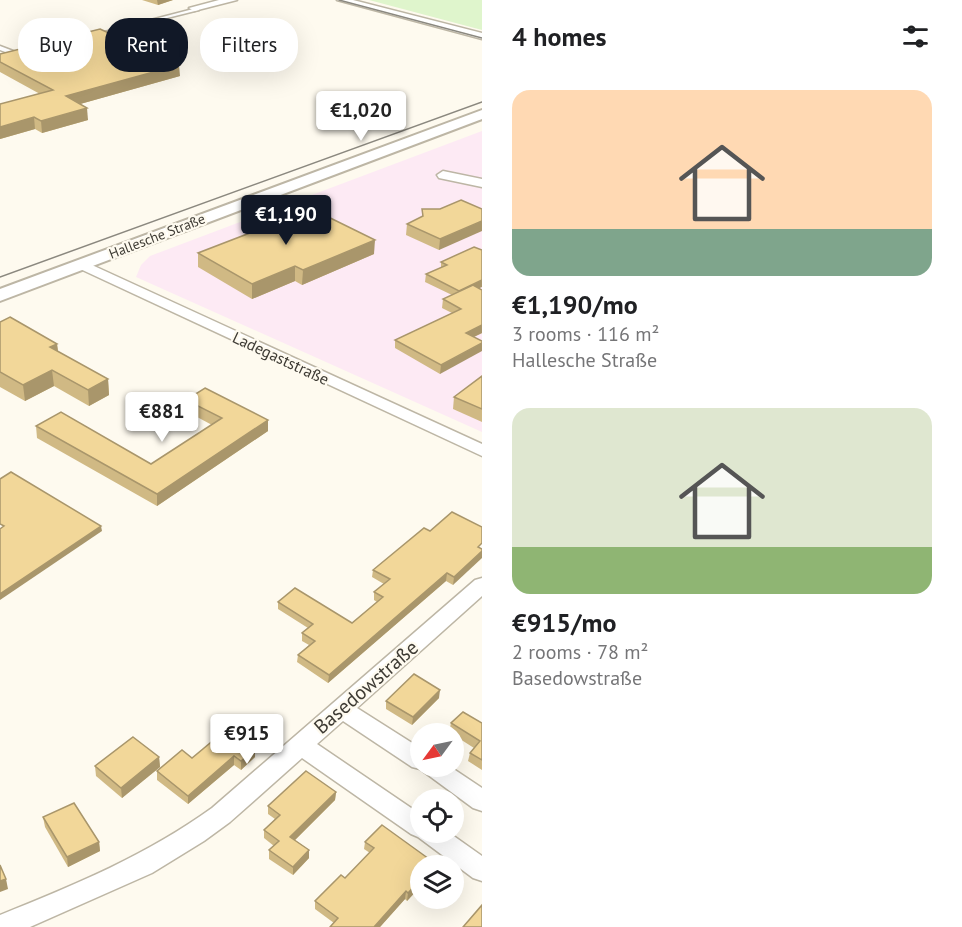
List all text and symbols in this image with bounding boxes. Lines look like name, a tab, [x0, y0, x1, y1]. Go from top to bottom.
chip: Buy	[18, 18, 93, 72]
chip: Rent	[105, 18, 188, 72]
chip: Filters	[200, 18, 298, 72]
text: 4 homes	[512, 20, 607, 53]
icon: filters	[899, 20, 932, 53]
pin: €1,020	[312, 91, 410, 142]
text: €1,020	[330, 97, 392, 123]
icon: home	[668, 129, 776, 237]
pin: €1,190	[237, 195, 335, 246]
text: €1,190	[255, 201, 317, 227]
street label: Hallesche Straße	[106, 209, 208, 263]
text: €1,190/mo	[512, 288, 638, 321]
text: 3 rooms · 116 m²	[512, 321, 659, 347]
street label: Ladegaststraße	[230, 327, 332, 389]
text: Hallesche Straße	[512, 347, 657, 373]
pin: €881	[126, 392, 198, 443]
text: €881	[139, 398, 185, 424]
icon: home	[668, 447, 776, 555]
text: €915/mo	[512, 606, 616, 639]
street label: Basedowstraße	[308, 635, 424, 739]
text: 2 rooms · 78 m²	[512, 639, 648, 665]
text: Basedowstraße	[512, 665, 642, 691]
pin: €915	[211, 714, 283, 765]
text: €915	[224, 720, 270, 746]
north arrow	[410, 723, 464, 777]
map controls	[410, 723, 464, 909]
button: locate	[410, 789, 464, 843]
button: layers	[410, 855, 464, 909]

